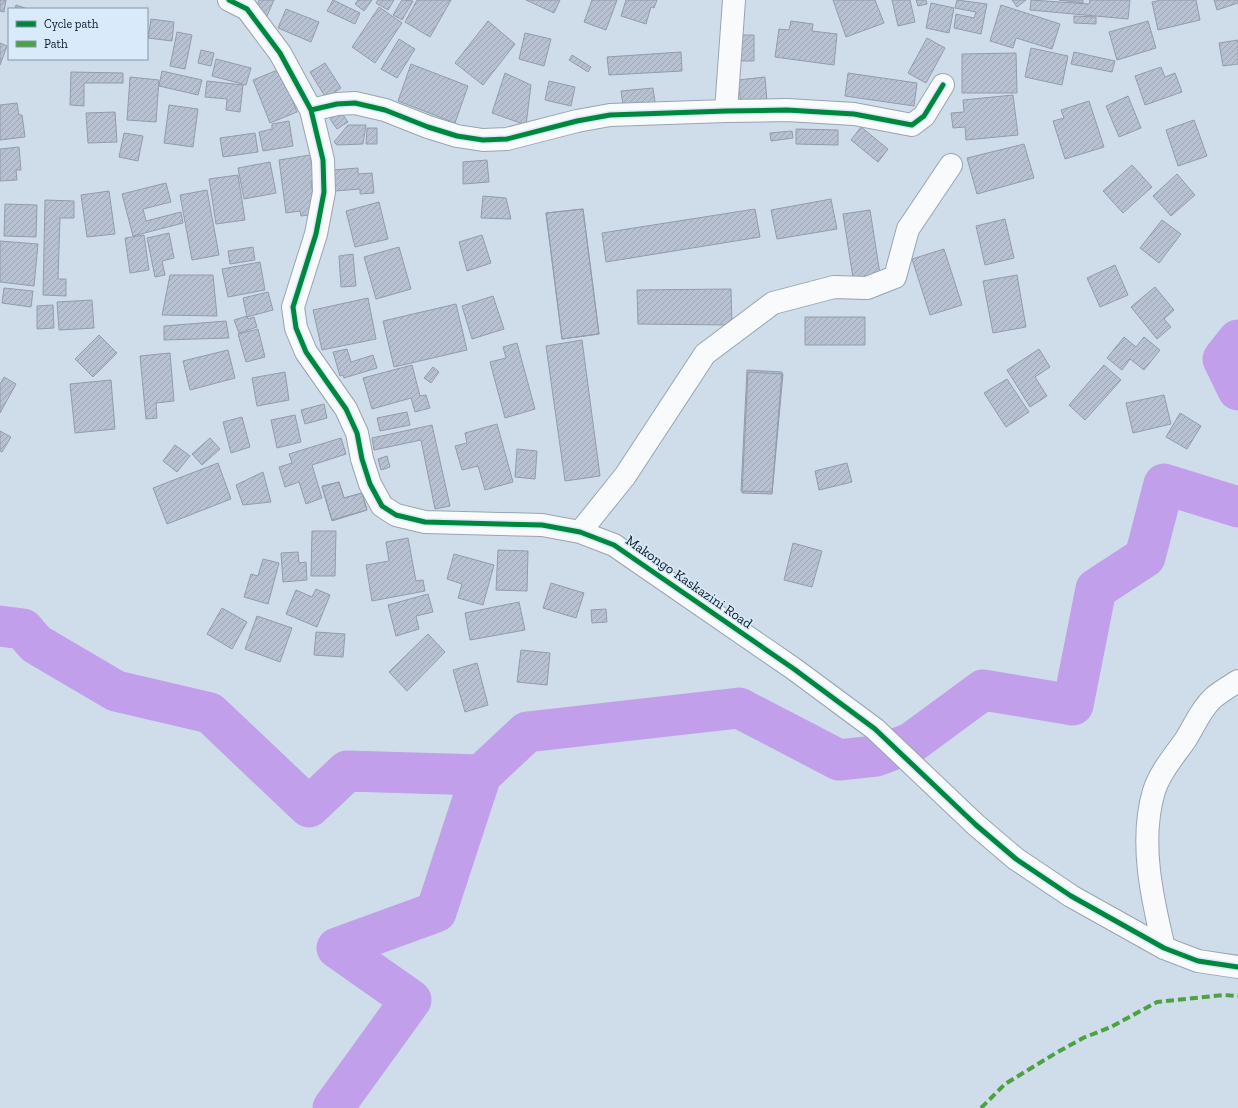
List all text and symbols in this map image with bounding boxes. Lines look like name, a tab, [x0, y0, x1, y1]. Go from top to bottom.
legend	[8, 8, 148, 60]
text: Cycle path	[44, 17, 99, 31]
text: Path	[44, 37, 68, 51]
street label: Makongo Kaskazini Road	[622, 532, 756, 632]

